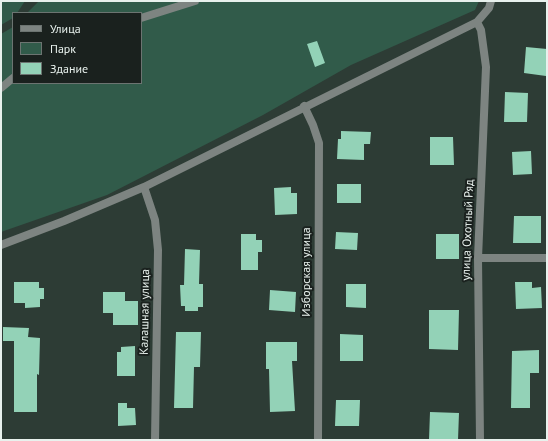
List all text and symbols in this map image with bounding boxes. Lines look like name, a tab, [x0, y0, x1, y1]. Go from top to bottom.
legend	[12, 12, 142, 84]
text: Улица	[50, 21, 81, 36]
text: Парк	[50, 41, 76, 56]
text: Здание	[50, 61, 88, 76]
street label: улица Охотный Ряд	[459, 179, 477, 281]
street label: Изборская улица	[300, 227, 314, 317]
street label: Калашная улица	[137, 269, 153, 355]

